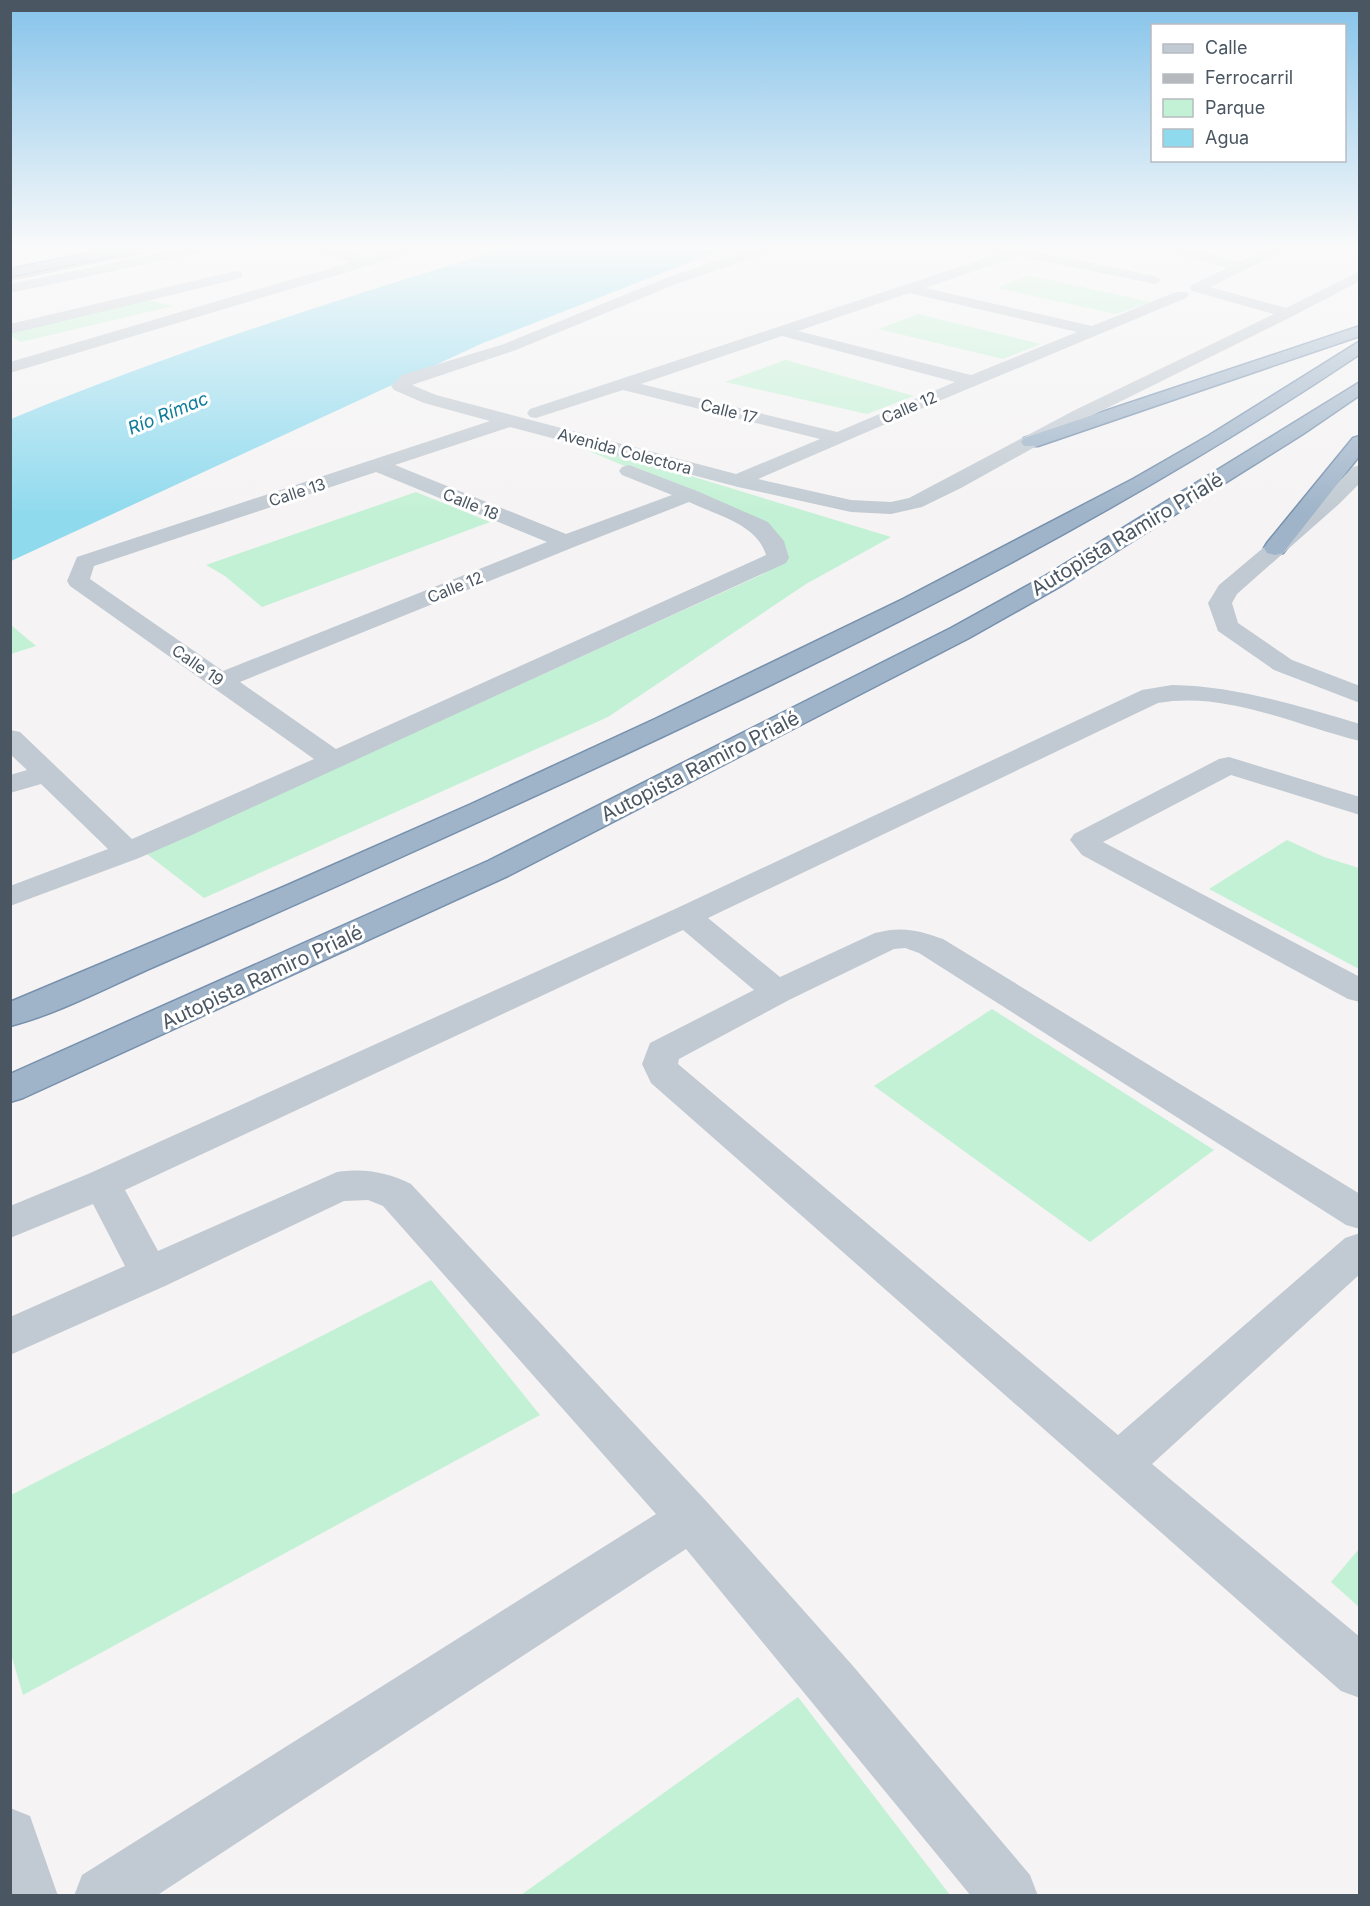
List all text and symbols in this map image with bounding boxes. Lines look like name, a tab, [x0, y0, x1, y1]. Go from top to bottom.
legend	[1151, 24, 1346, 162]
text: Calle	[1205, 37, 1247, 58]
text: Ferrocarril	[1205, 67, 1293, 88]
text: Parque	[1205, 97, 1265, 118]
text: Agua	[1205, 127, 1249, 148]
street label: Calle 12	[878, 386, 940, 428]
water label: Río Rímac	[125, 387, 211, 439]
street label: Calle 17	[699, 394, 759, 428]
street label: Avenida Colectora	[556, 423, 694, 479]
street label: Autopista Ramiro Prialé	[1027, 467, 1227, 601]
street label: Calle 13	[266, 473, 328, 511]
street label: Calle 18	[440, 484, 502, 524]
street label: Calle 12	[424, 567, 486, 607]
street label: Calle 19	[168, 640, 228, 690]
street label: Autopista Ramiro Prialé	[597, 705, 803, 827]
street label: Autopista Ramiro Prialé	[157, 920, 367, 1034]

